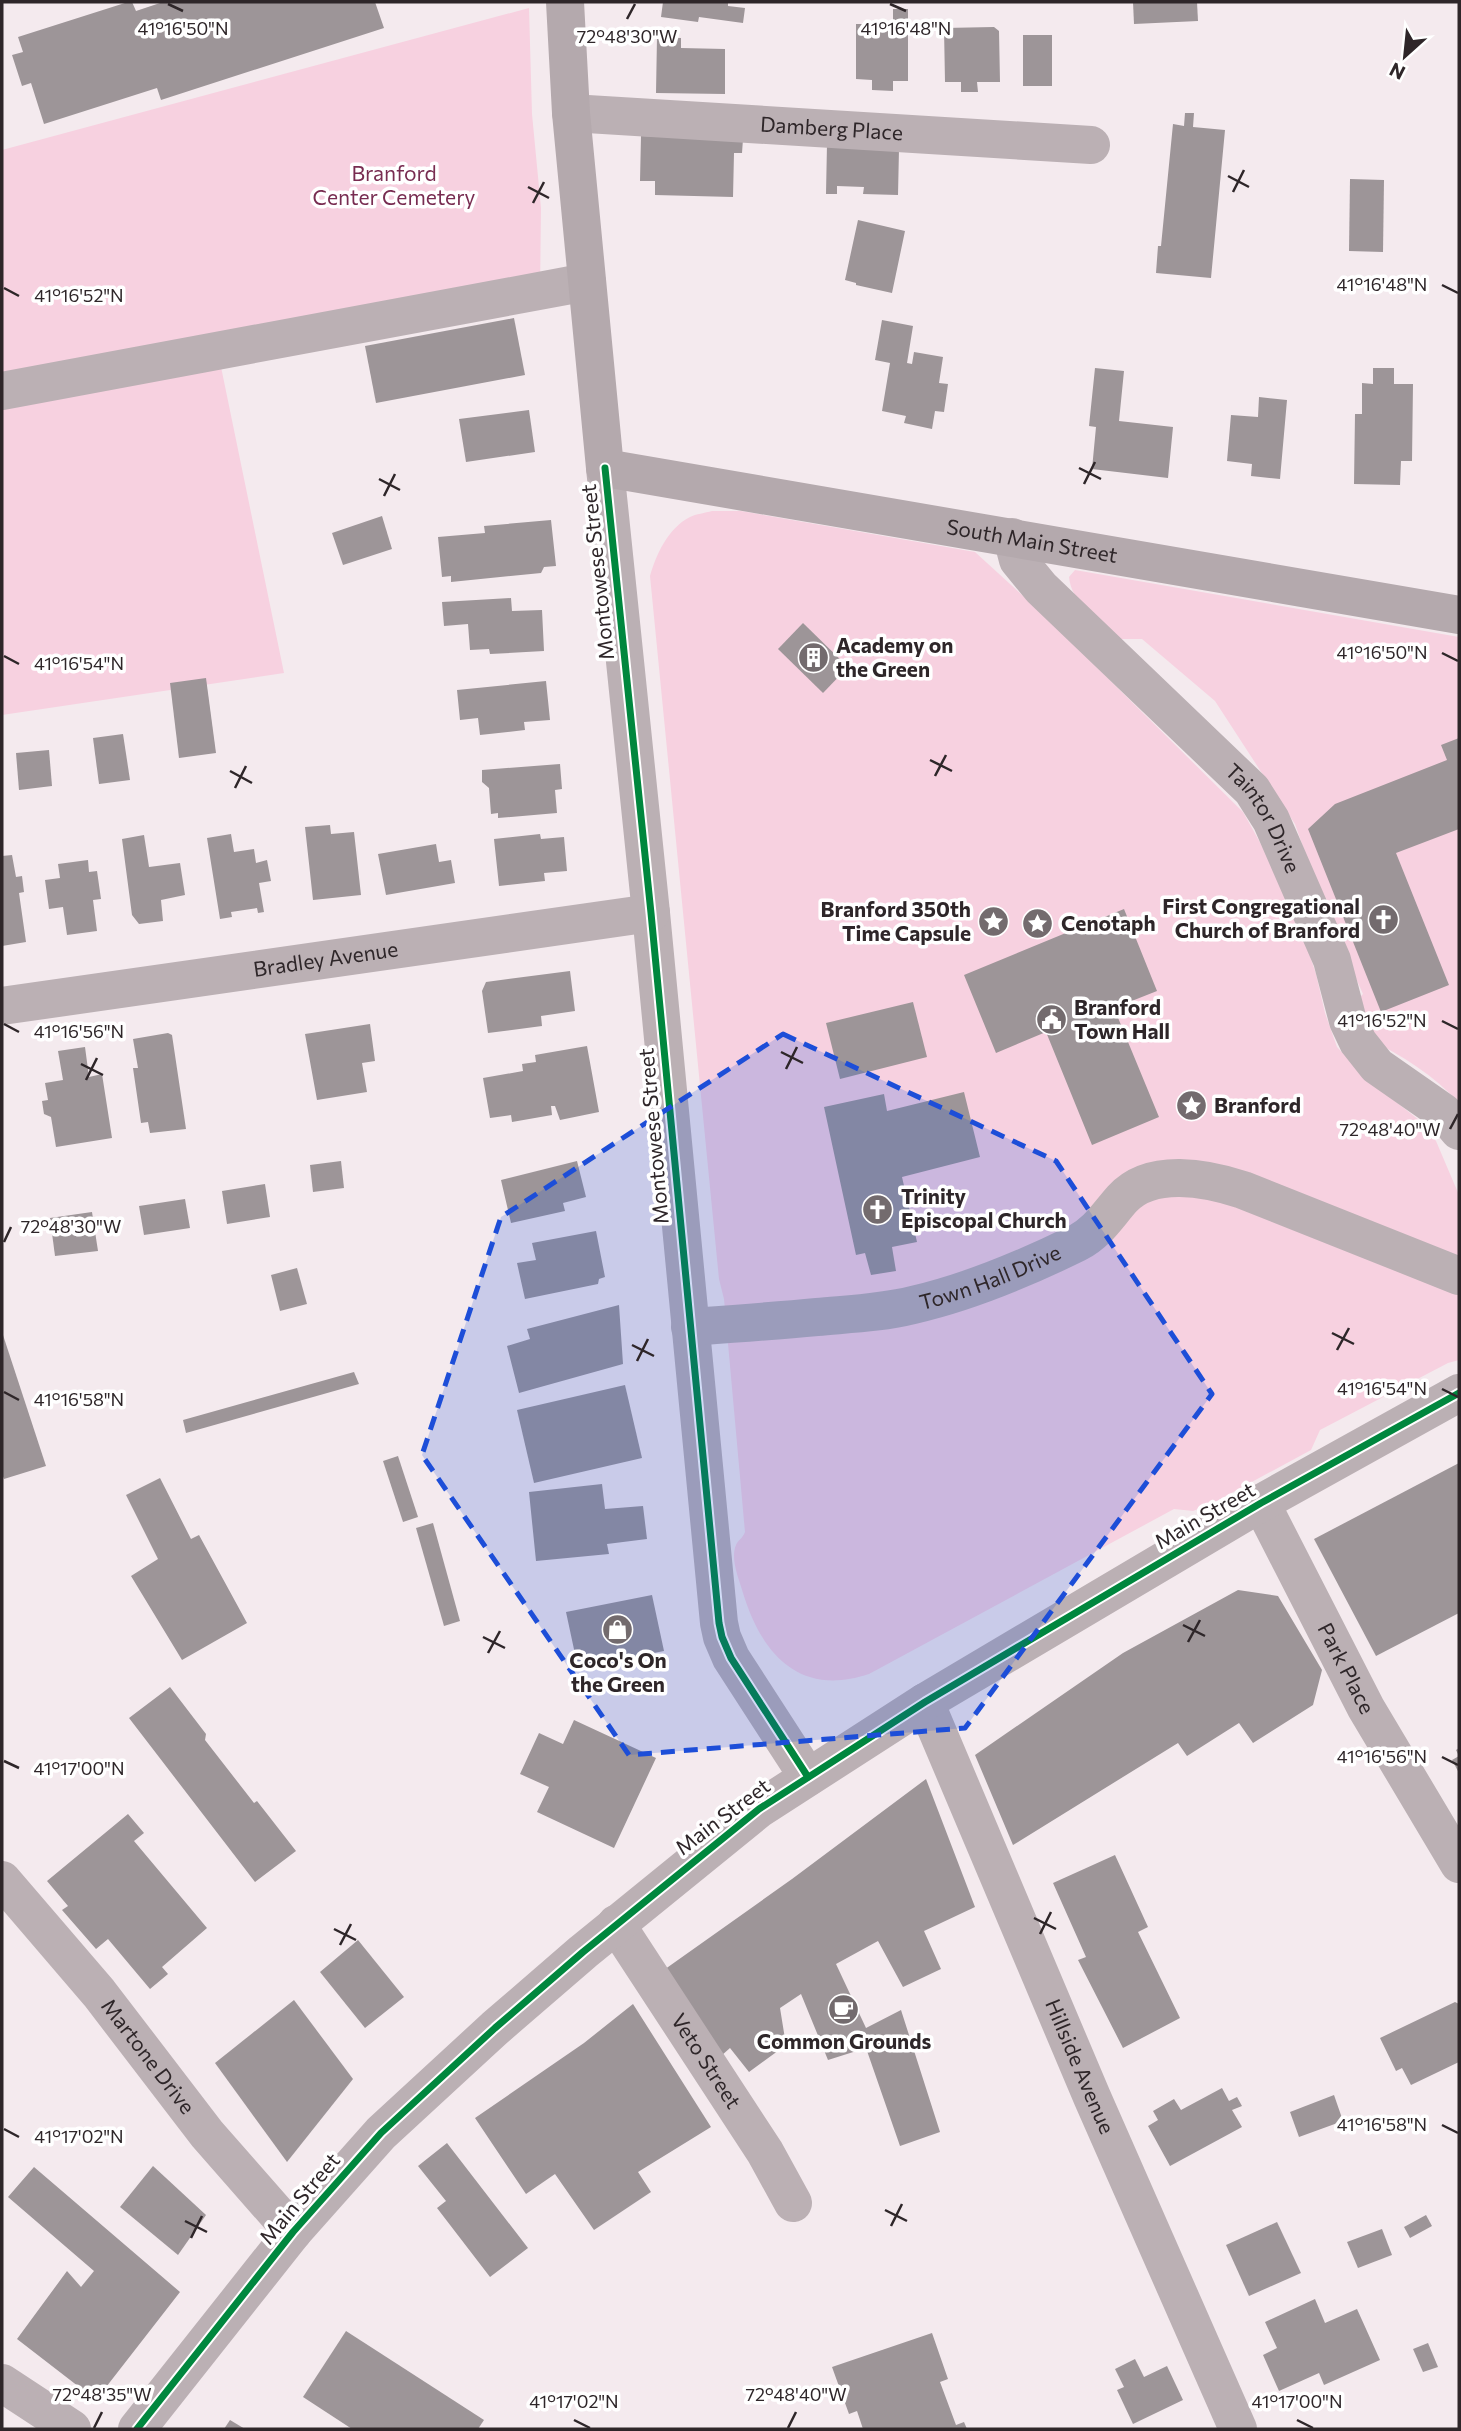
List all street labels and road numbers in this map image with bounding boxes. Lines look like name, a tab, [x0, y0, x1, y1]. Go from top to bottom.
street label: Damberg Place	[759, 111, 904, 144]
street label: Montowese Street	[575, 483, 618, 661]
street label: South Main Street	[945, 513, 1120, 567]
street label: Taintor Drive	[1221, 758, 1306, 876]
street label: Bradley Avenue	[251, 935, 400, 981]
street label: Montowese Street	[632, 1047, 673, 1225]
street label: Town Hall Drive	[917, 1239, 1064, 1314]
street label: Main Street	[1150, 1476, 1259, 1553]
street label: Park Place	[1313, 1618, 1381, 1718]
street label: Main Street	[670, 1772, 774, 1859]
street label: Martone Drive	[97, 1993, 201, 2118]
street label: Hillside Avenue	[1041, 1995, 1121, 2137]
street label: Veto Street	[667, 2008, 747, 2113]
street label: Main Street	[253, 2147, 344, 2249]

